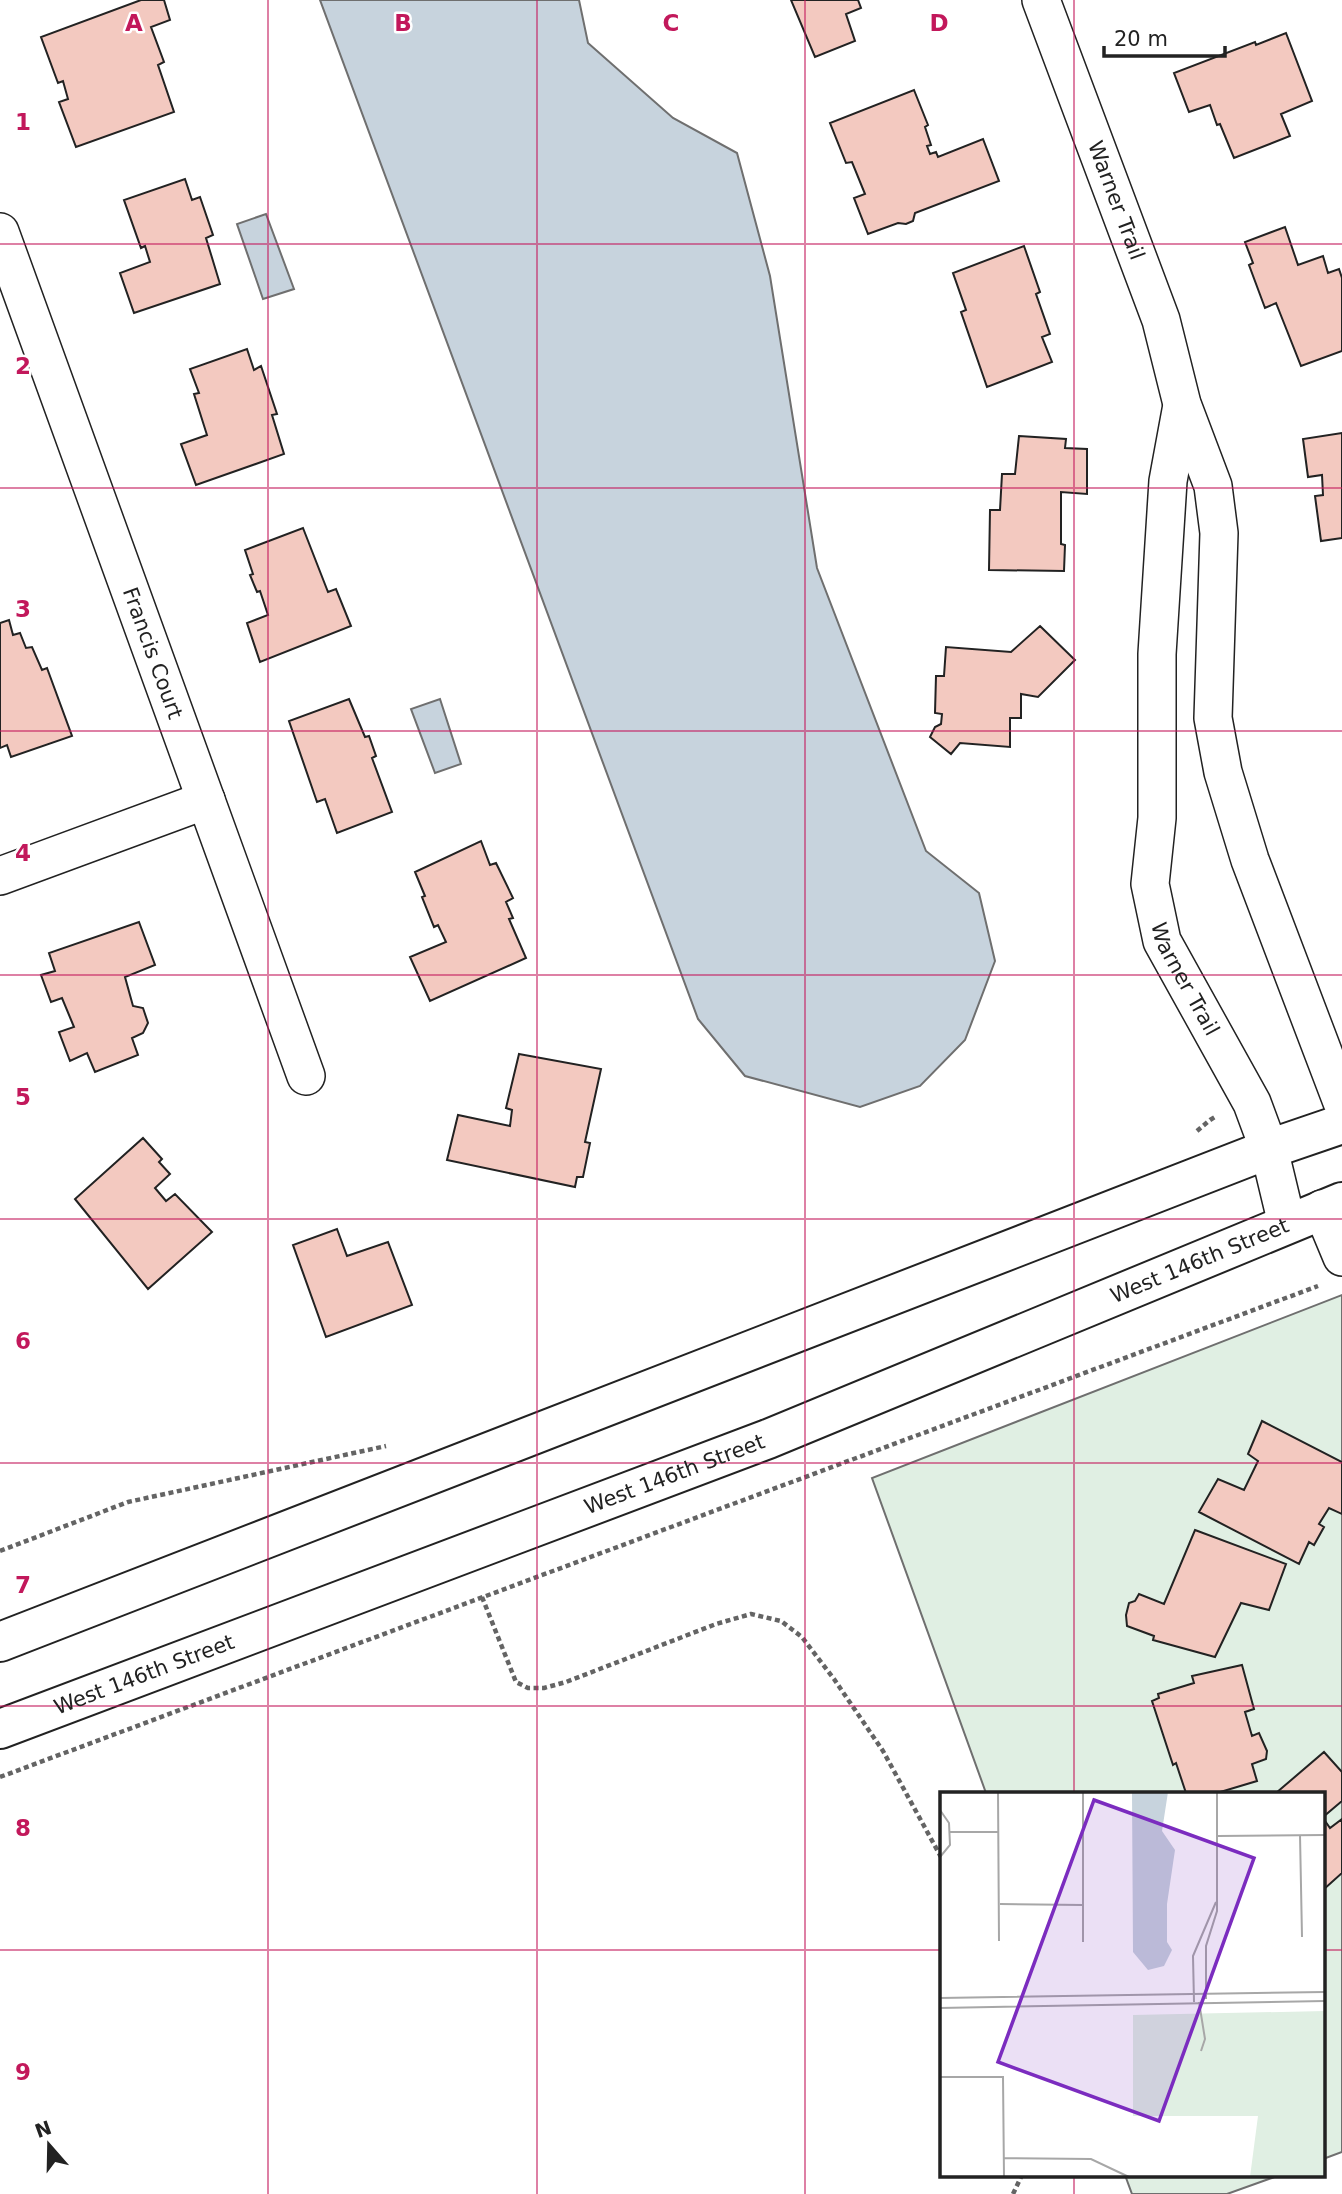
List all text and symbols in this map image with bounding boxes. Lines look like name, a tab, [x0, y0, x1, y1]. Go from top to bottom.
text: A	[125, 10, 143, 36]
text: B	[394, 10, 412, 36]
text: C	[663, 10, 679, 36]
text: D	[929, 10, 949, 36]
scale bar	[1104, 14, 1225, 58]
text: 20 m	[1114, 27, 1168, 51]
text: 1	[15, 109, 31, 135]
street label: Warner Trail	[1083, 138, 1149, 263]
text: 2	[15, 353, 31, 379]
street label: Francis Court	[118, 584, 188, 722]
text: 3	[15, 596, 31, 622]
text: 4	[15, 840, 31, 866]
street label: Warner Trail	[1146, 920, 1224, 1040]
text: 5	[15, 1084, 31, 1110]
street label: West 146th Street	[1107, 1213, 1292, 1308]
text: 6	[15, 1328, 31, 1354]
street label: West 146th Street	[581, 1429, 768, 1519]
text: 7	[15, 1572, 31, 1598]
street label: West 146th Street	[51, 1630, 237, 1719]
inset map	[940, 1792, 1324, 2176]
text: 8	[15, 1815, 31, 1841]
text: 9	[15, 2059, 31, 2085]
north arrow	[14, 2110, 84, 2180]
text: N	[32, 2116, 54, 2142]

